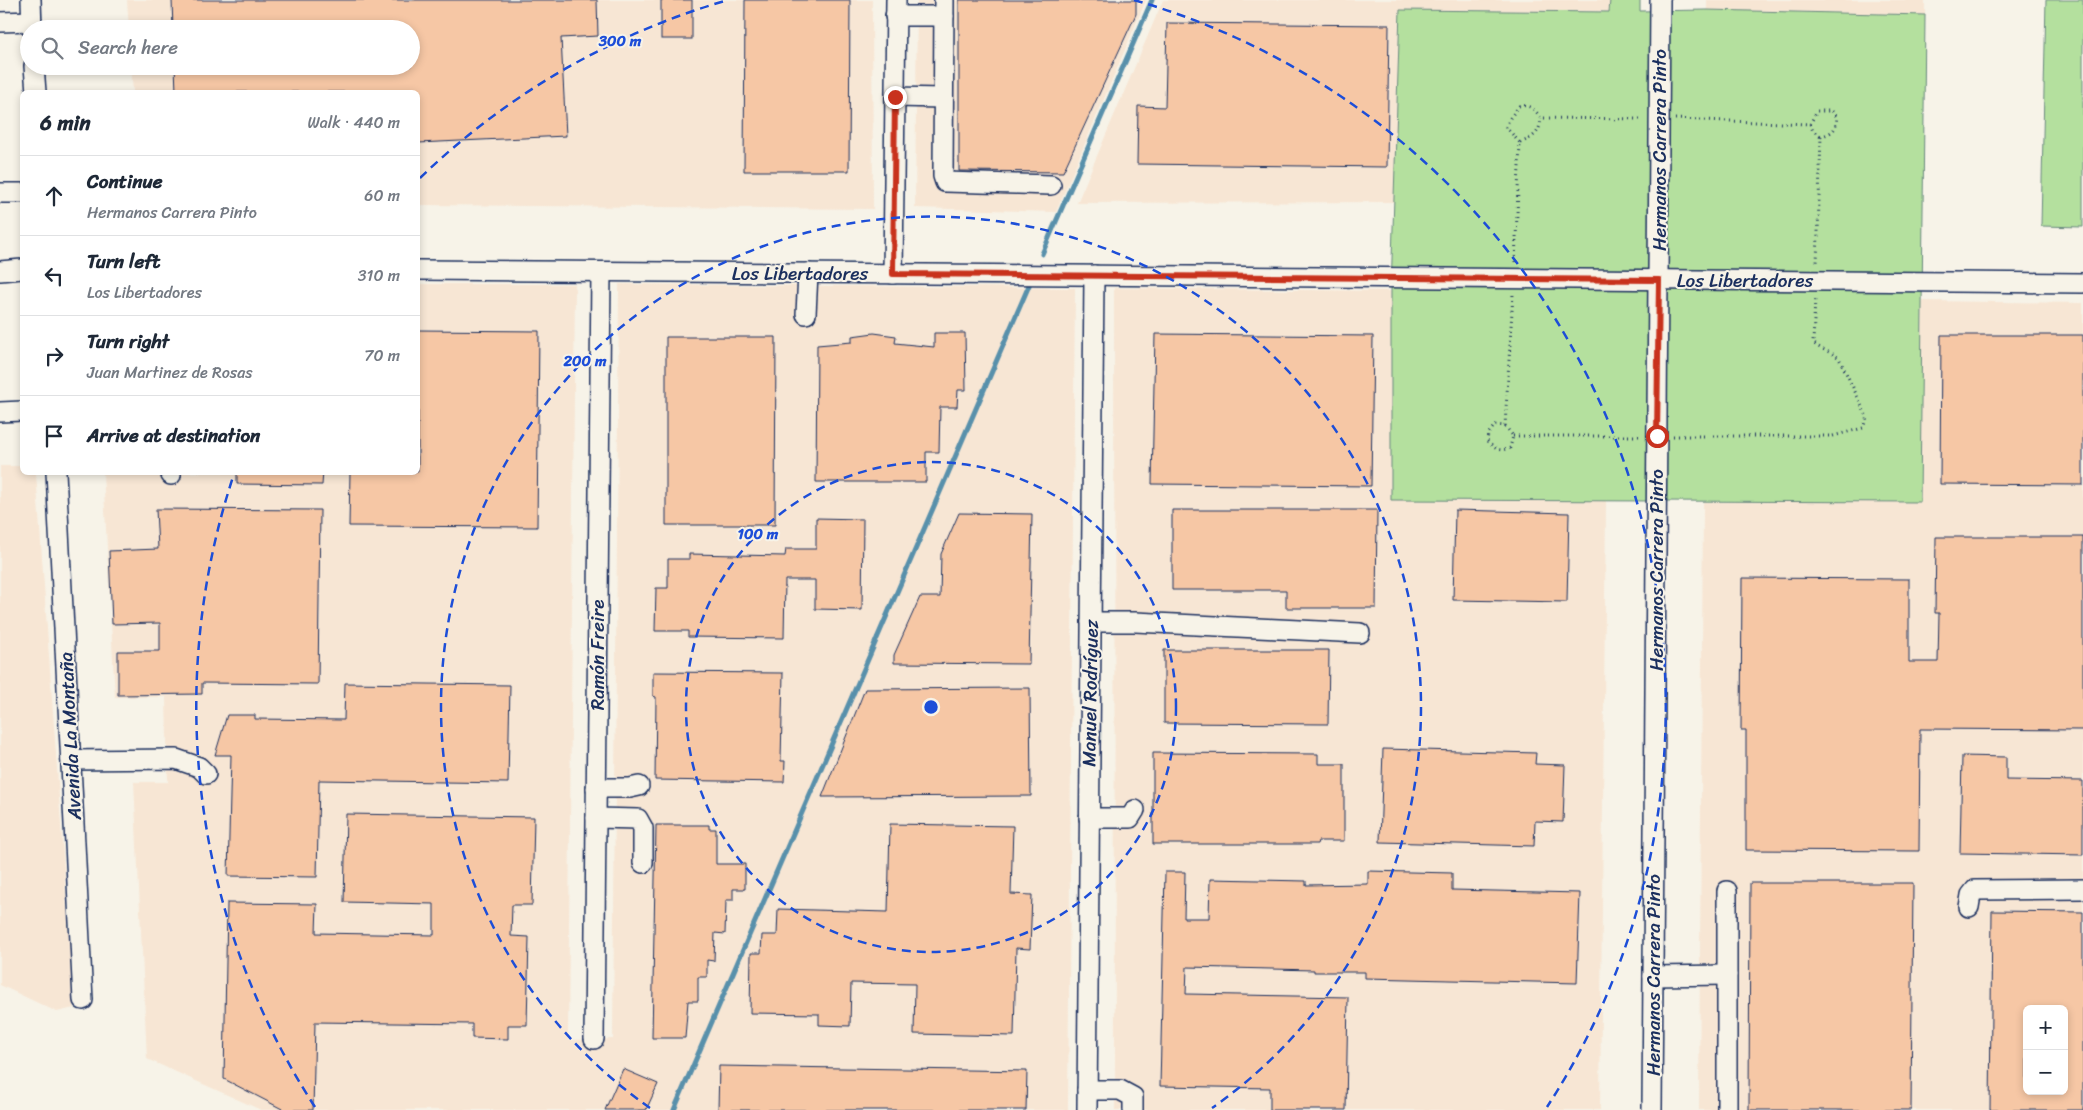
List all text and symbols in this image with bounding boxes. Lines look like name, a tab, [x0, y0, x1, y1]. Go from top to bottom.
search box	[20, 20, 420, 75]
text: 300 m	[598, 28, 642, 54]
text: Search here	[78, 31, 178, 64]
icon: search	[38, 34, 66, 62]
street label: Hermanos Carrera Pinto	[1643, 49, 1676, 251]
route end	[884, 86, 907, 109]
text: 6 min	[40, 104, 91, 142]
text: Walk · 440 m	[307, 108, 400, 137]
text: Continue	[87, 165, 163, 198]
text: 60 m	[364, 181, 400, 210]
icon: ahead	[40, 182, 68, 210]
text: Hermanos Carrera Pinto	[87, 198, 257, 227]
text: Turn left	[87, 245, 160, 278]
street label: Los Libertadores	[732, 257, 868, 290]
text: 310 m	[358, 261, 400, 290]
icon: left	[40, 262, 68, 290]
street label: Los Libertadores	[1677, 264, 1813, 297]
text: Los Libertadores	[87, 278, 202, 307]
text: Turn right	[87, 325, 169, 358]
text: 70 m	[364, 341, 400, 370]
icon: right	[40, 342, 68, 370]
text: 200 m	[562, 348, 607, 374]
text: Juan Martinez de Rosas	[87, 358, 253, 387]
text: Arrive at destination	[87, 419, 260, 452]
icon: arrive	[40, 422, 68, 450]
route start	[1646, 425, 1669, 448]
street label: Hermanos Carrera Pinto	[1640, 469, 1673, 671]
text: 100 m	[738, 521, 779, 547]
street label: Ramón Freire	[581, 600, 614, 710]
street label: Manuel Rodríguez	[1072, 618, 1108, 767]
street label: Avenida La Montaña	[49, 651, 91, 822]
centre of rings	[922, 698, 940, 716]
street label: Hermanos Carrera Pinto	[1637, 874, 1670, 1076]
map controls	[2023, 1005, 2068, 1095]
button: +	[2023, 1005, 2068, 1050]
button: −	[2023, 1050, 2068, 1095]

